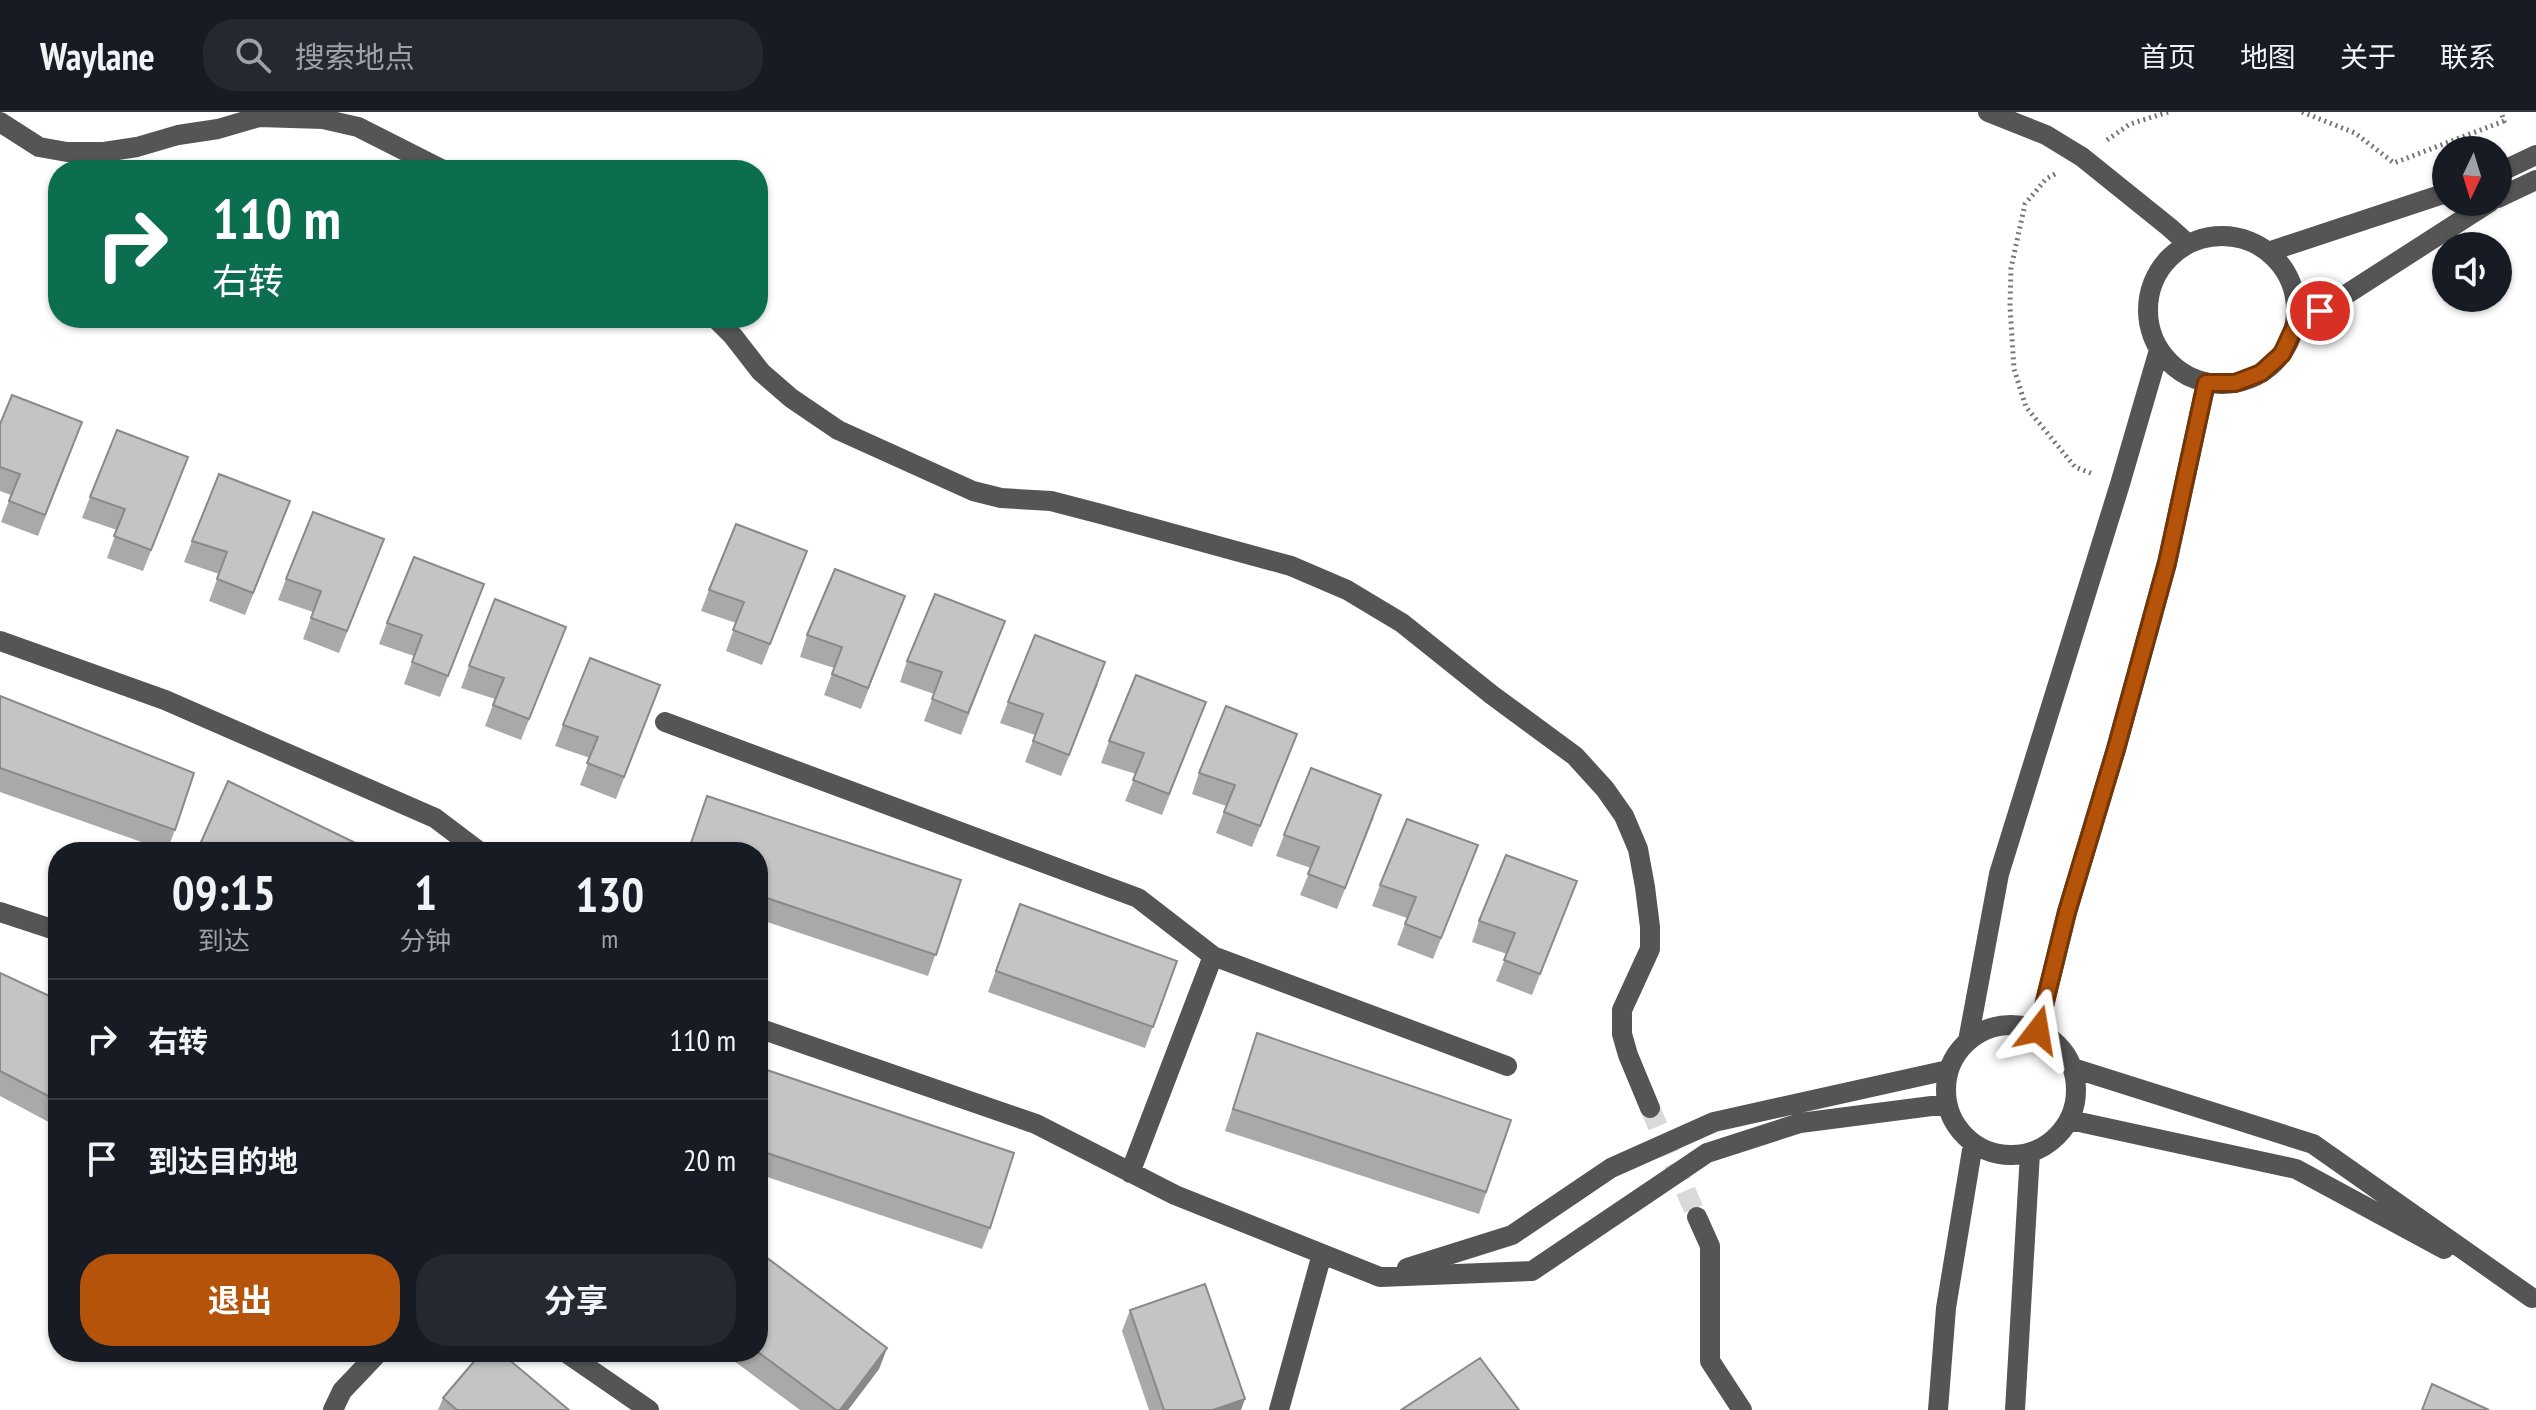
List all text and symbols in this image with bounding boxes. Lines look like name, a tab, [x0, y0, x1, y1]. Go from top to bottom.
search box	[203, 19, 763, 91]
text: Waylane	[40, 31, 155, 80]
icon: search	[231, 33, 275, 77]
text: 搜索地点	[295, 37, 415, 76]
text: 首页	[2140, 38, 2196, 75]
text: 地图	[2240, 38, 2296, 75]
text: 关于	[2340, 38, 2396, 75]
text: 联系	[2440, 38, 2496, 75]
north arrow	[2432, 136, 2512, 216]
map controls	[2432, 136, 2512, 312]
text: 110 m	[212, 182, 341, 254]
icon: right	[80, 192, 184, 296]
button: sound	[2432, 232, 2512, 312]
text: 右转	[212, 257, 284, 304]
pin	[2286, 277, 2354, 345]
icon: arrive	[2298, 289, 2342, 333]
text: 09:15	[172, 861, 276, 923]
text: 1	[414, 861, 437, 923]
text: 130	[575, 863, 644, 925]
text: m	[601, 922, 618, 955]
text: 到达	[198, 924, 250, 957]
text: 分钟	[399, 924, 452, 957]
position arrow	[1996, 988, 2080, 1072]
icon: right	[80, 1017, 124, 1061]
text: 110 m	[670, 1020, 736, 1059]
text: 右转	[148, 1021, 208, 1060]
icon: arrive	[80, 1137, 124, 1181]
text: 20 m	[683, 1140, 736, 1179]
text: 到达目的地	[148, 1141, 298, 1180]
button: 退出	[80, 1254, 400, 1346]
button: 分享	[416, 1254, 736, 1346]

